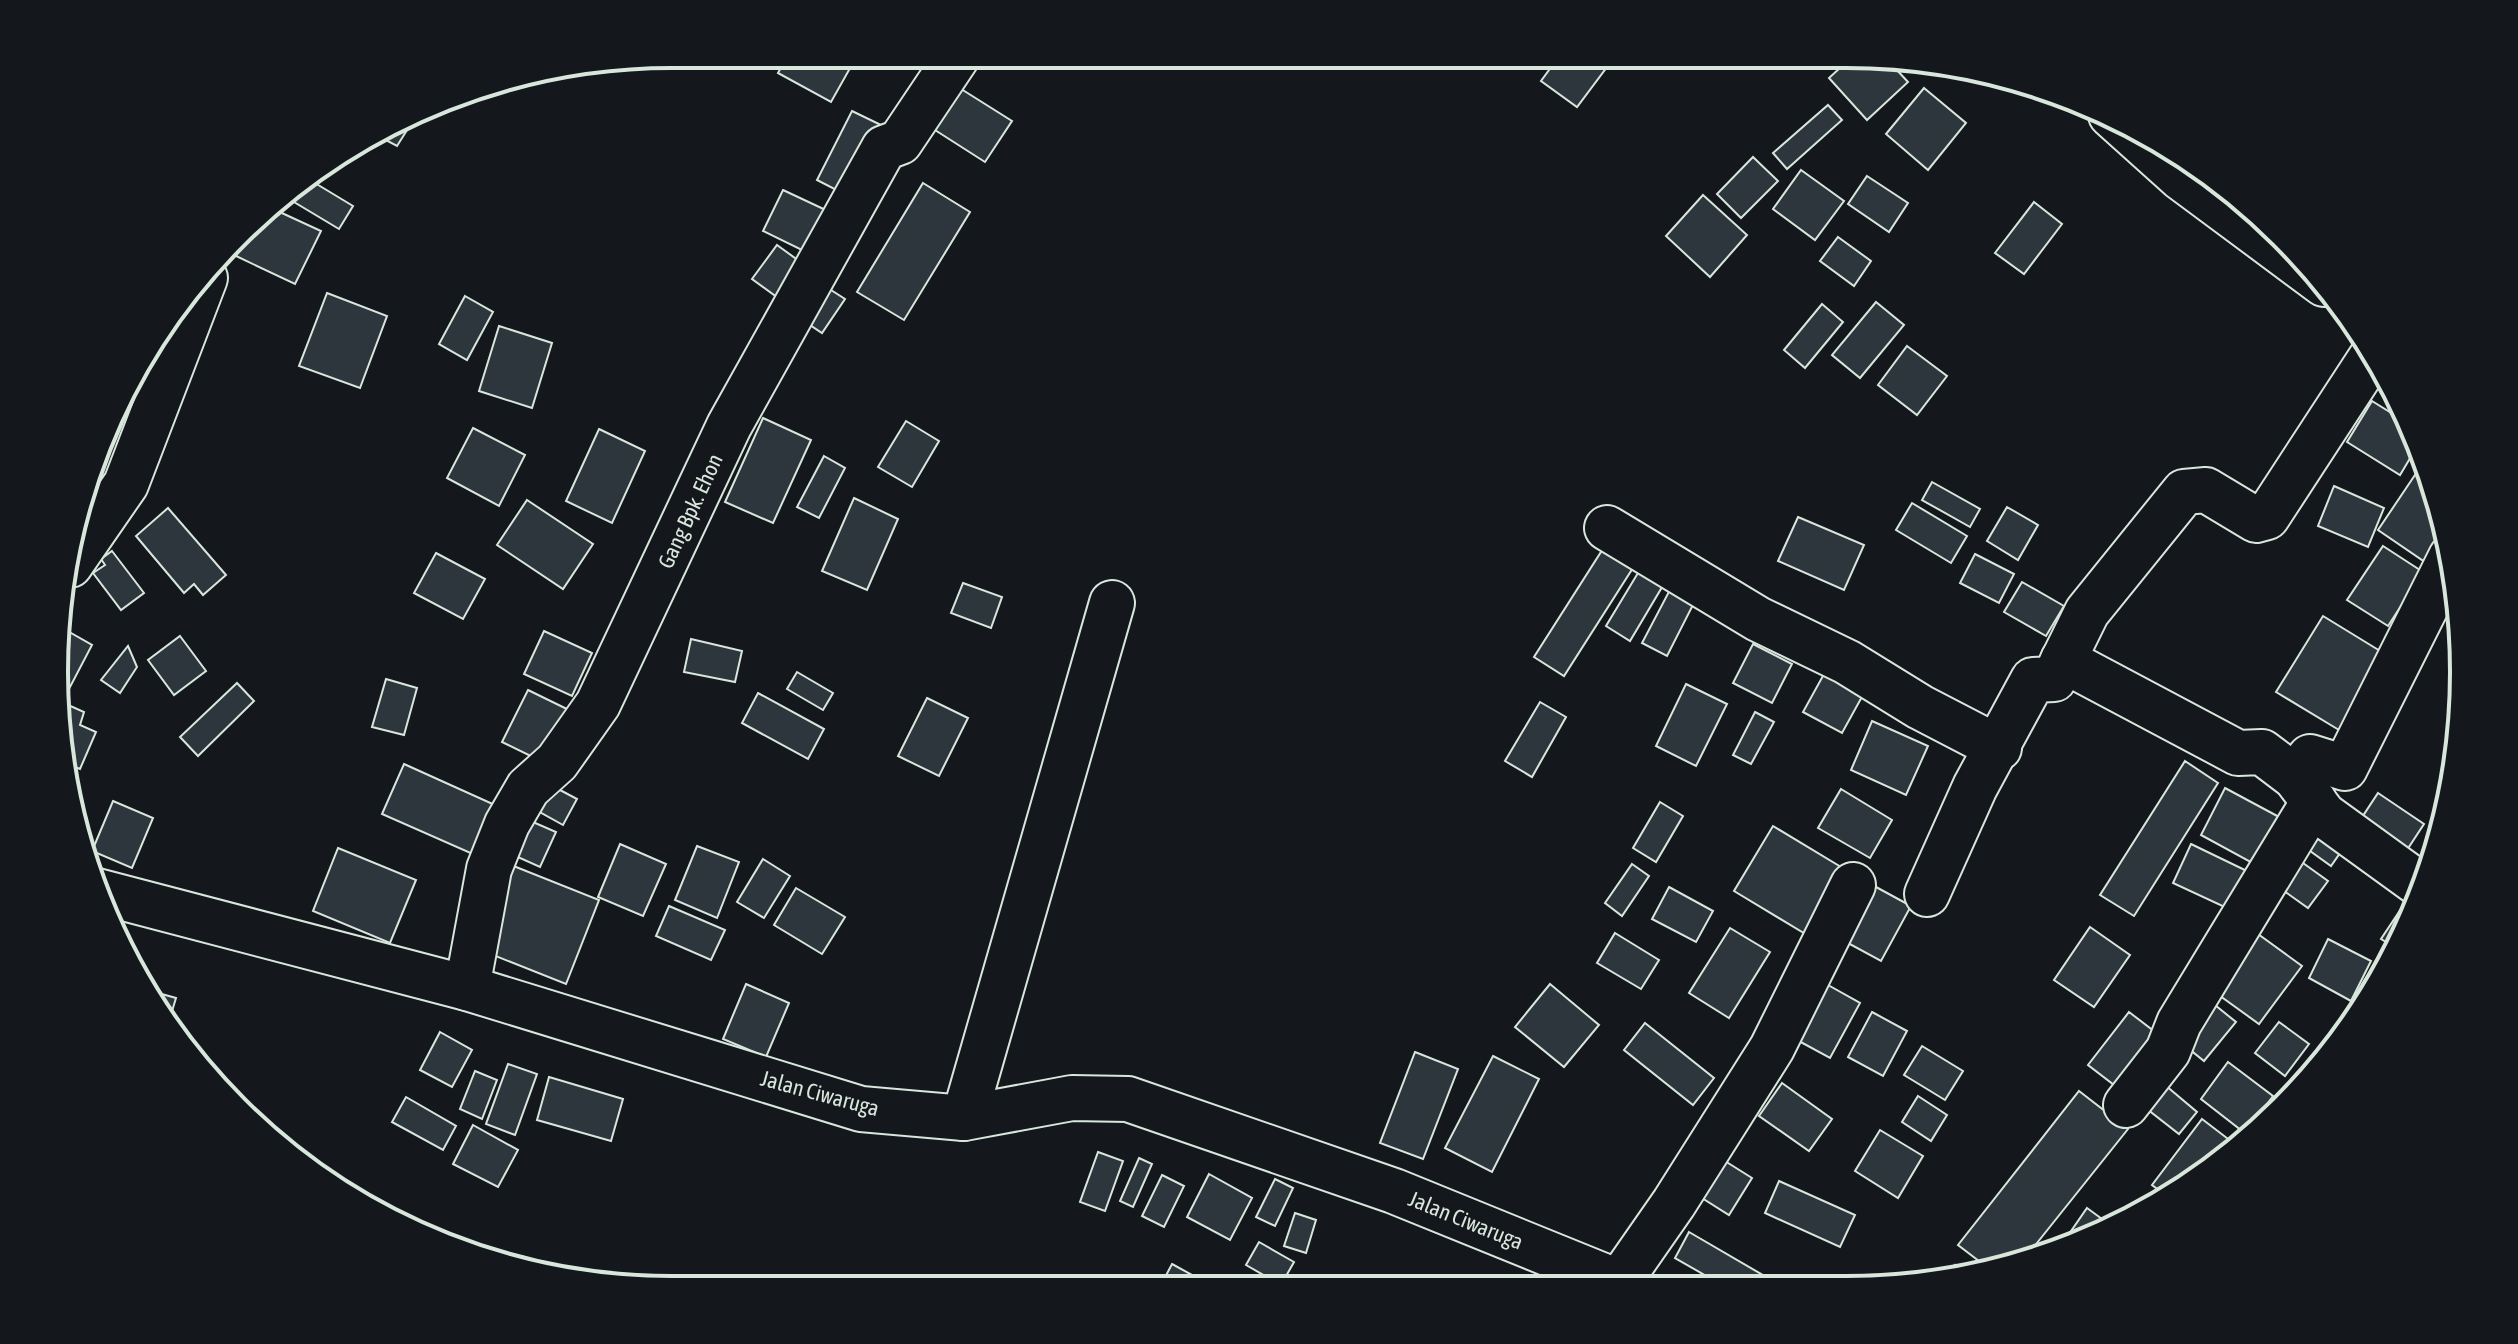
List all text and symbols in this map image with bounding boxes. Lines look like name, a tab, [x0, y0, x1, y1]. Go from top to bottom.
street label: Gang Bpk. Ehon	[652, 450, 728, 572]
street label: Jalan Ciwaruga	[758, 1065, 882, 1121]
street label: Jalan Ciwaruga	[1405, 1185, 1527, 1255]

